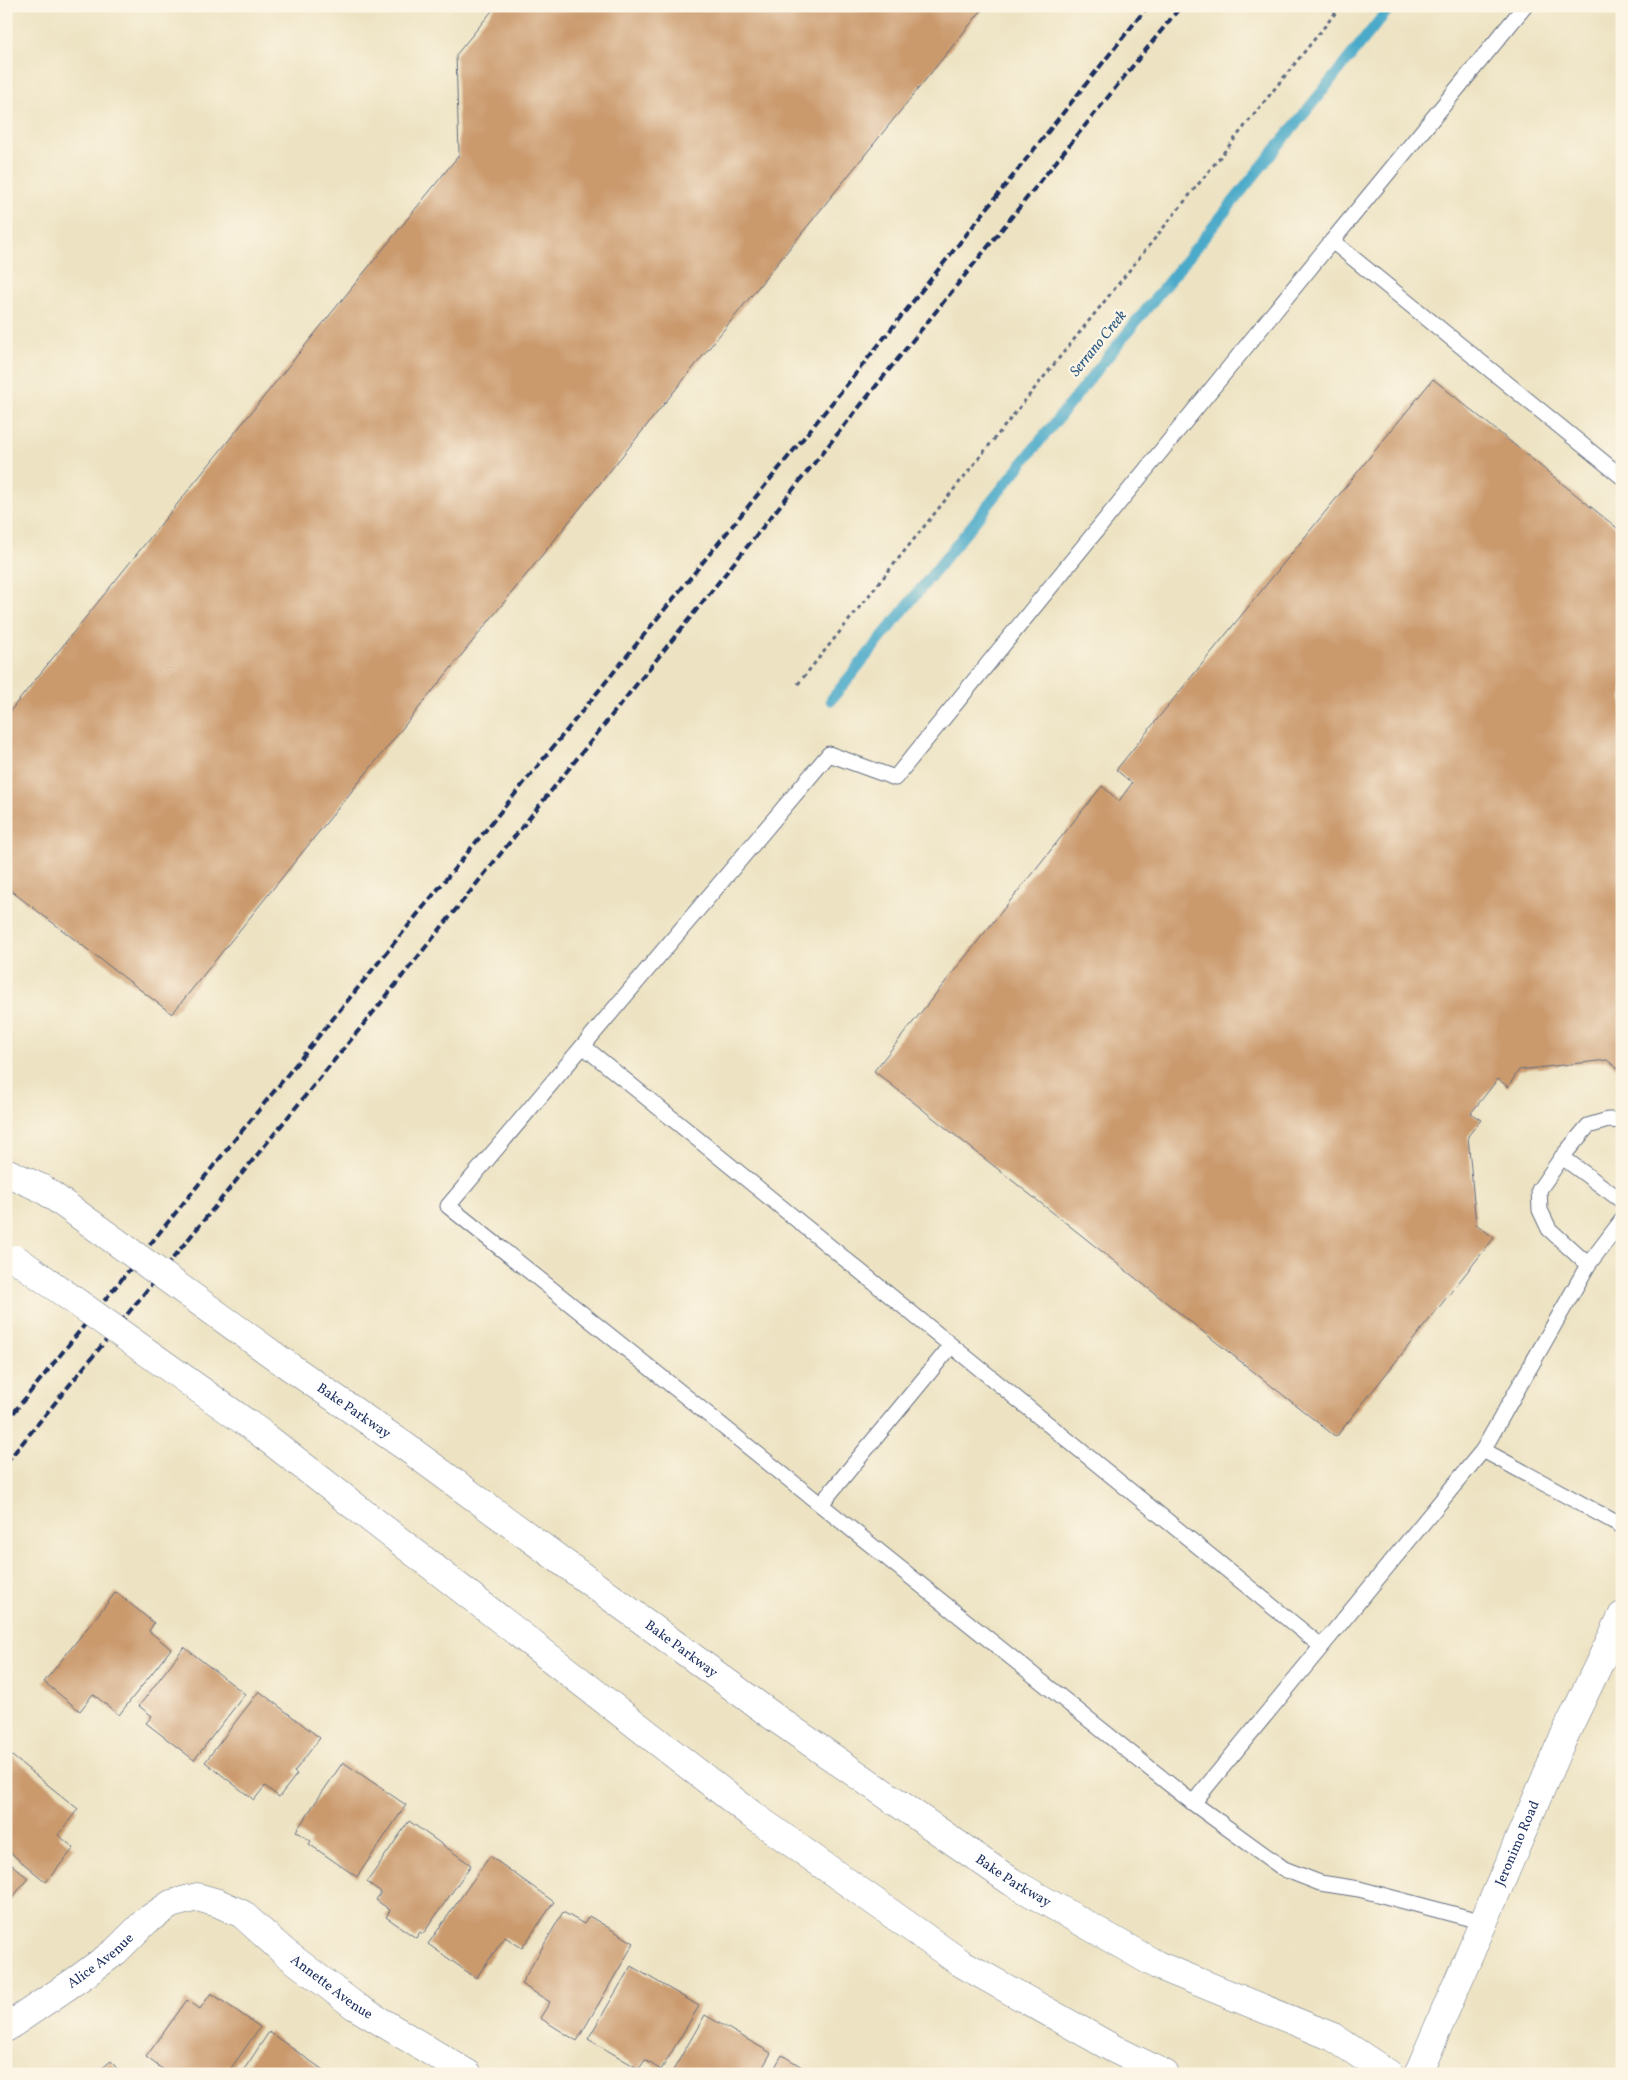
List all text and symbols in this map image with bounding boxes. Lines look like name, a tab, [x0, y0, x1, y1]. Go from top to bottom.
water label: Serrano Creek	[1066, 306, 1132, 382]
street label: Bake Parkway	[313, 1379, 395, 1443]
street label: Bake Parkway	[641, 1616, 722, 1682]
street label: Jeronimo Road	[1491, 1798, 1544, 1889]
street label: Bake Parkway	[972, 1850, 1055, 1912]
street label: Alice Avenue	[64, 1929, 138, 1993]
street label: Annette Avenue	[286, 1950, 377, 2024]

